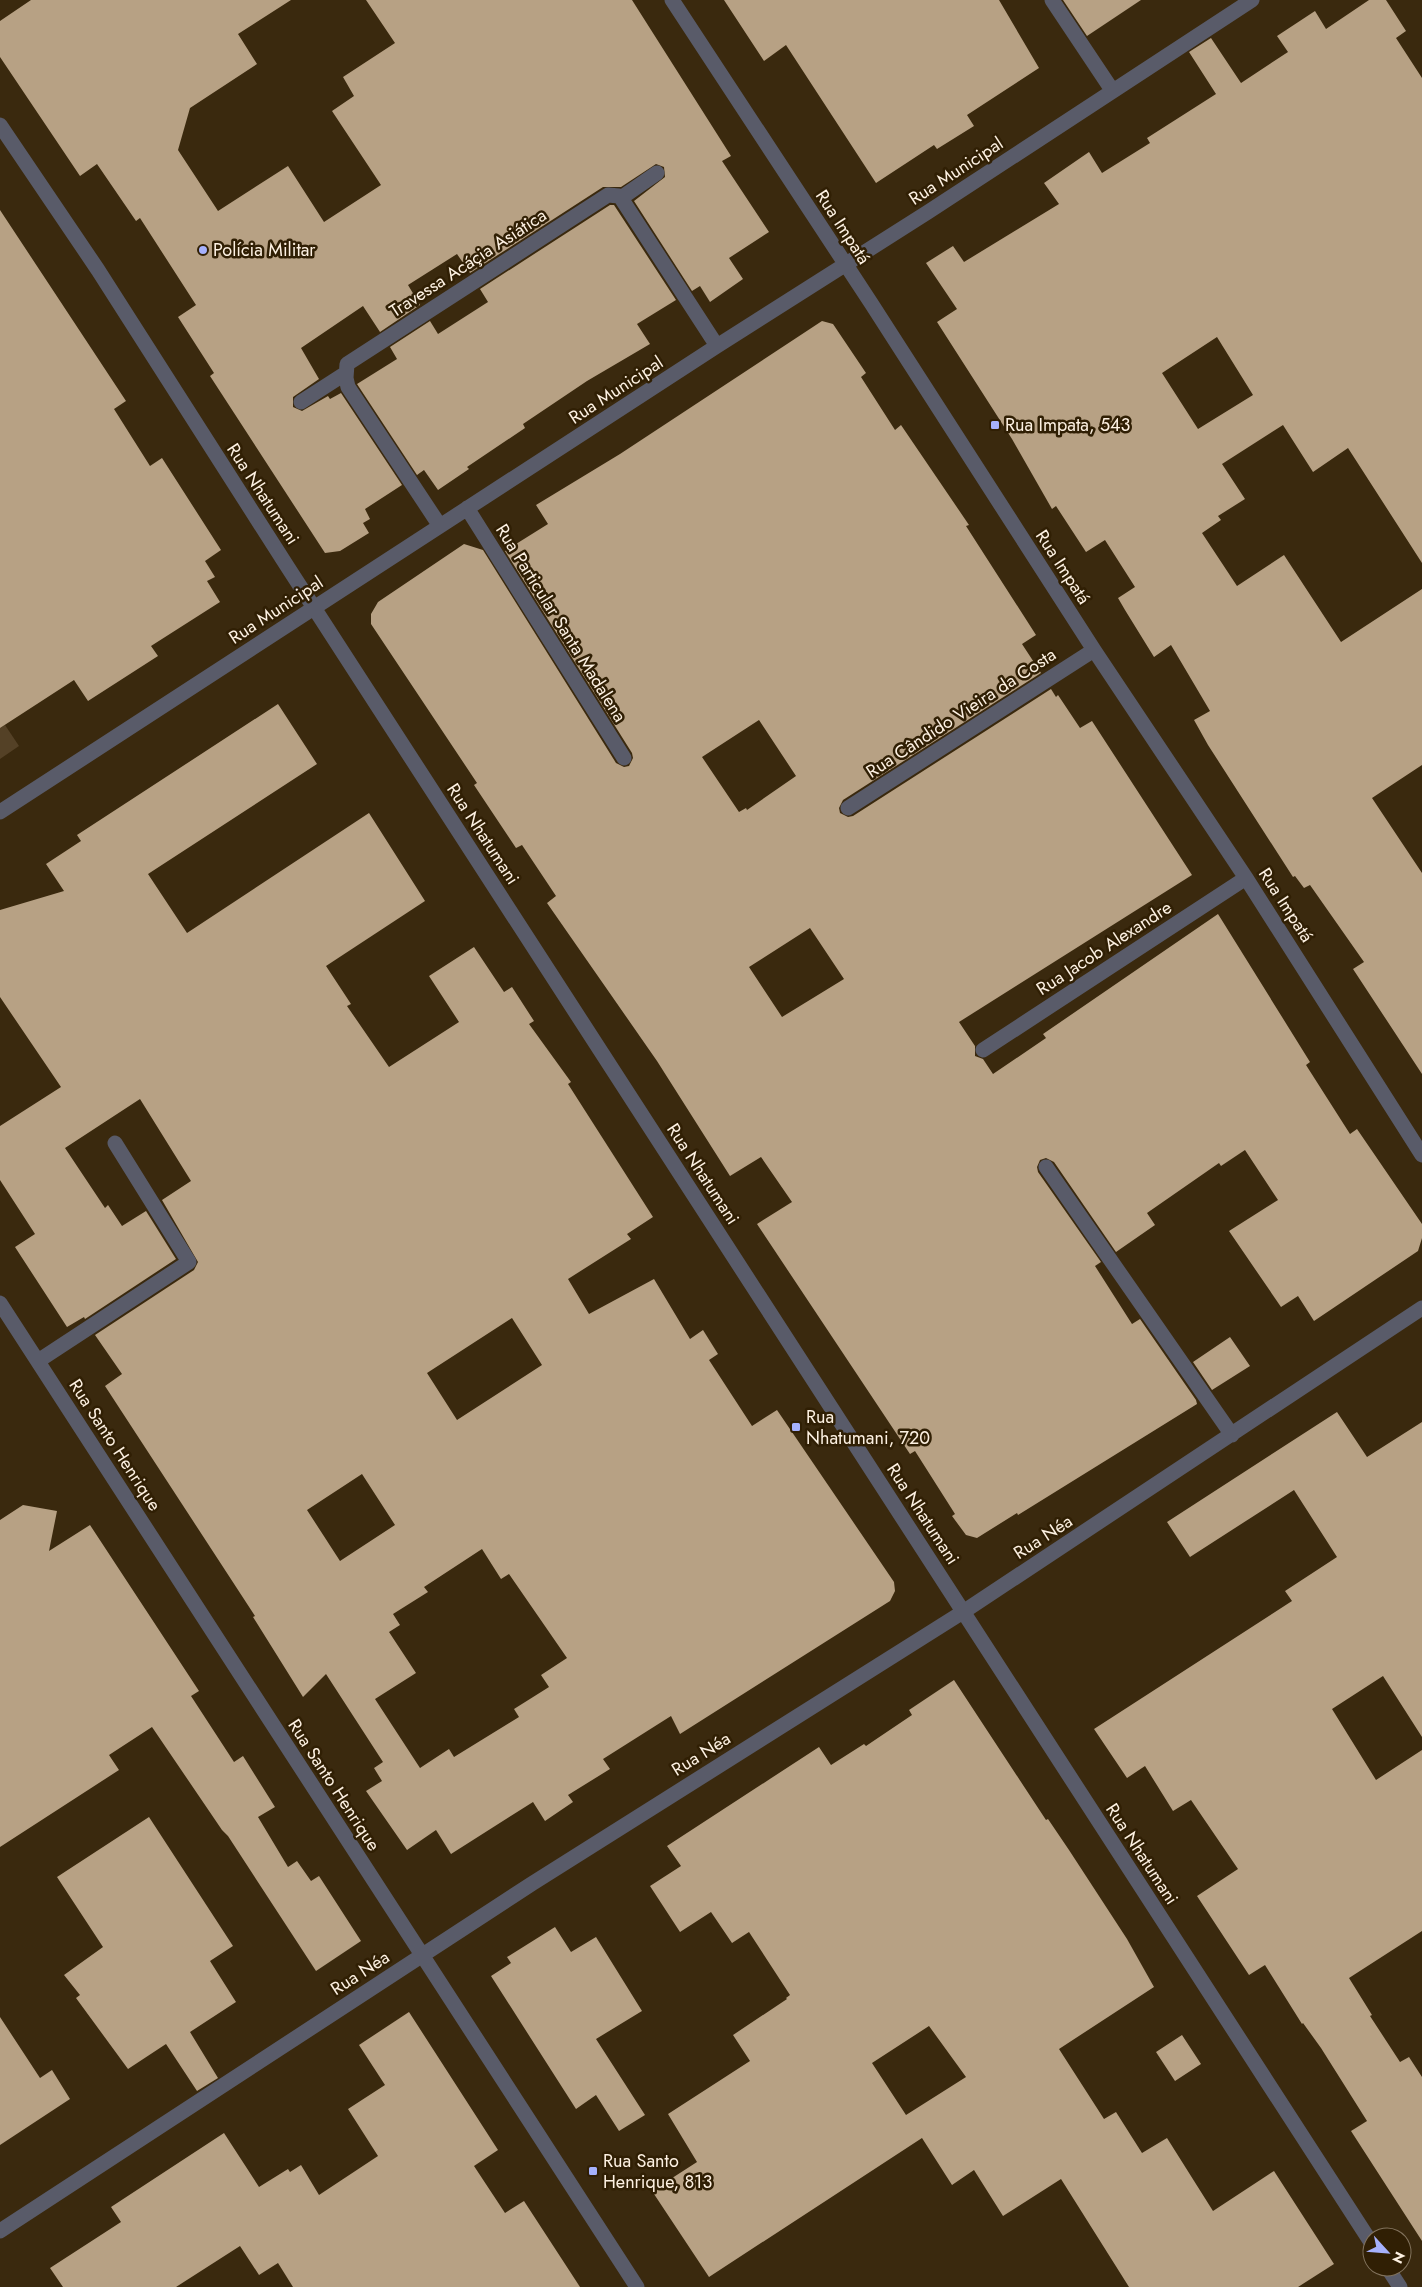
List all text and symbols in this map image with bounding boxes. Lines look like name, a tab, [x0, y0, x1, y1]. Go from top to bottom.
street label: Rua Municipal	[904, 131, 1008, 211]
street label: Rua Impatá	[809, 185, 877, 269]
street label: Travessa Acáçia Asiática	[384, 202, 552, 324]
place label: Polícia Militar	[213, 237, 316, 263]
marker: Polícia Militar	[197, 244, 209, 256]
street label: Rua Municipal	[564, 350, 668, 430]
place label: Rua Impata, 543	[1005, 412, 1131, 438]
marker: Rua Impata, 543	[989, 419, 1001, 431]
street label: Rua Nhatumani	[220, 438, 306, 550]
street label: Rua Particular Santa Madalena	[489, 519, 633, 727]
street label: Rua Impatá	[1029, 525, 1097, 609]
street label: Rua Municipal	[224, 570, 328, 650]
street label: Rua Cândido Vieira da Costa	[861, 642, 1061, 784]
street label: Rua Nhatumani	[440, 778, 526, 890]
street label: Rua Impatá	[1252, 863, 1320, 947]
street label: Rua Jacob Alexandre	[1031, 894, 1177, 1002]
street label: Rua Nhatumani	[660, 1118, 746, 1230]
street label: Rua Santo Henrique	[63, 1374, 167, 1516]
place label: Rua Nhatumani, 720	[806, 1404, 930, 1451]
marker: Rua Nhatumani, 720	[790, 1421, 802, 1433]
street label: Rua Nhatumani	[880, 1458, 966, 1570]
street label: Rua Néa	[1008, 1508, 1078, 1566]
street label: Rua Santo Henrique	[282, 1714, 386, 1856]
street label: Rua Néa	[666, 1726, 736, 1782]
street label: Rua Nhatumani	[1099, 1798, 1185, 1910]
street label: Rua Néa	[325, 1944, 395, 2002]
place label: Rua Santo Henrique, 813	[603, 2148, 712, 2195]
marker: Rua Santo Henrique, 813	[587, 2165, 599, 2177]
north arrow	[1362, 2227, 1412, 2277]
text: N	[1387, 2248, 1410, 2267]

